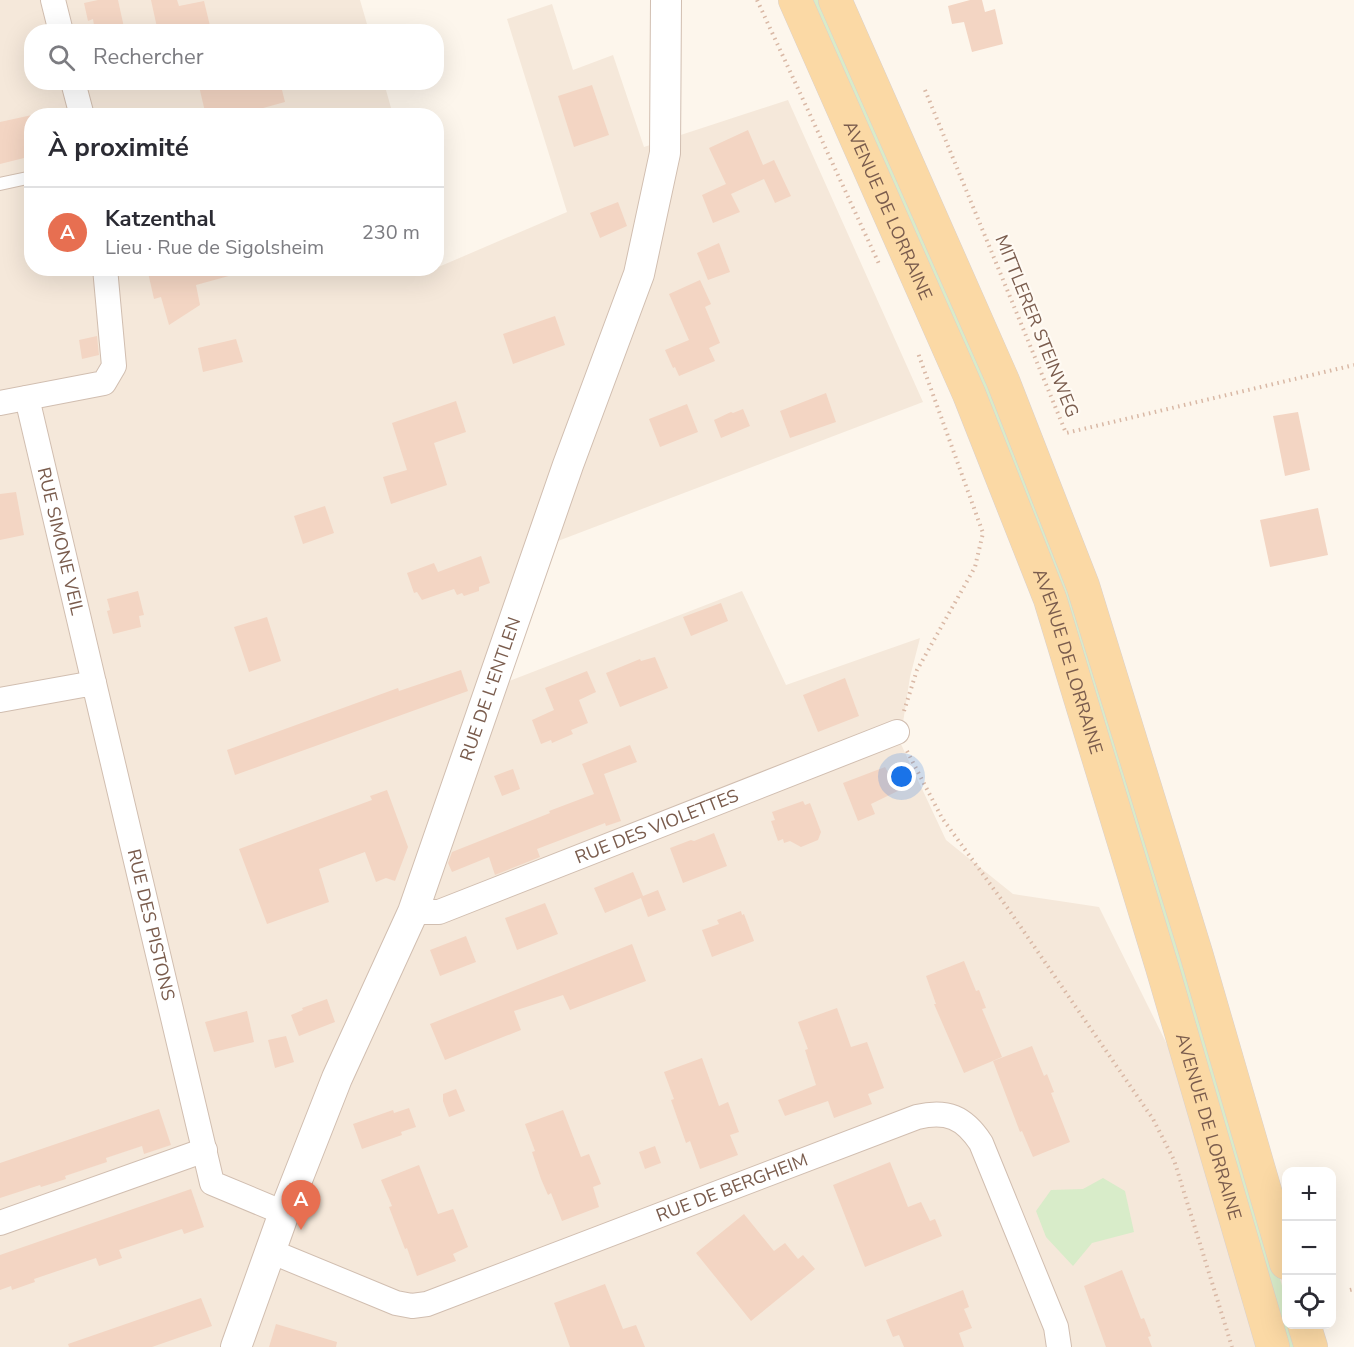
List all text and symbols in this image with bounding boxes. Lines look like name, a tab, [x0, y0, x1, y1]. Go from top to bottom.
search box	[24, 24, 444, 90]
icon: search	[45, 41, 78, 74]
text: Rechercher	[93, 42, 204, 72]
street label: AVENUE DE LORRAINE	[838, 117, 938, 304]
text: À proximité	[48, 130, 189, 165]
text: Katzenthal	[105, 204, 216, 234]
text: A	[60, 219, 75, 246]
text: 230 m	[362, 219, 420, 246]
street label: MITTLERER STEINWEG	[989, 231, 1085, 421]
text: Lieu · Rue de Sigolsheim	[105, 234, 324, 261]
street label: RUE SIMONE VEIL	[32, 465, 90, 618]
street label: AVENUE DE LORRAINE	[1027, 565, 1109, 757]
street label: RUE DE L'ENTLEN	[454, 614, 526, 764]
your location	[887, 762, 916, 791]
street label: RUE DES VIOLETTES	[571, 783, 742, 869]
street label: RUE DES PISTONS	[122, 847, 181, 1003]
street label: AVENUE DE LORRAINE	[1170, 1030, 1247, 1223]
street label: RUE DE BERGHEIM	[652, 1148, 811, 1228]
map controls	[1282, 1167, 1336, 1329]
button: +	[1282, 1167, 1336, 1221]
pin: A	[282, 1180, 320, 1230]
button: −	[1282, 1221, 1336, 1275]
button: locate	[1282, 1275, 1336, 1329]

